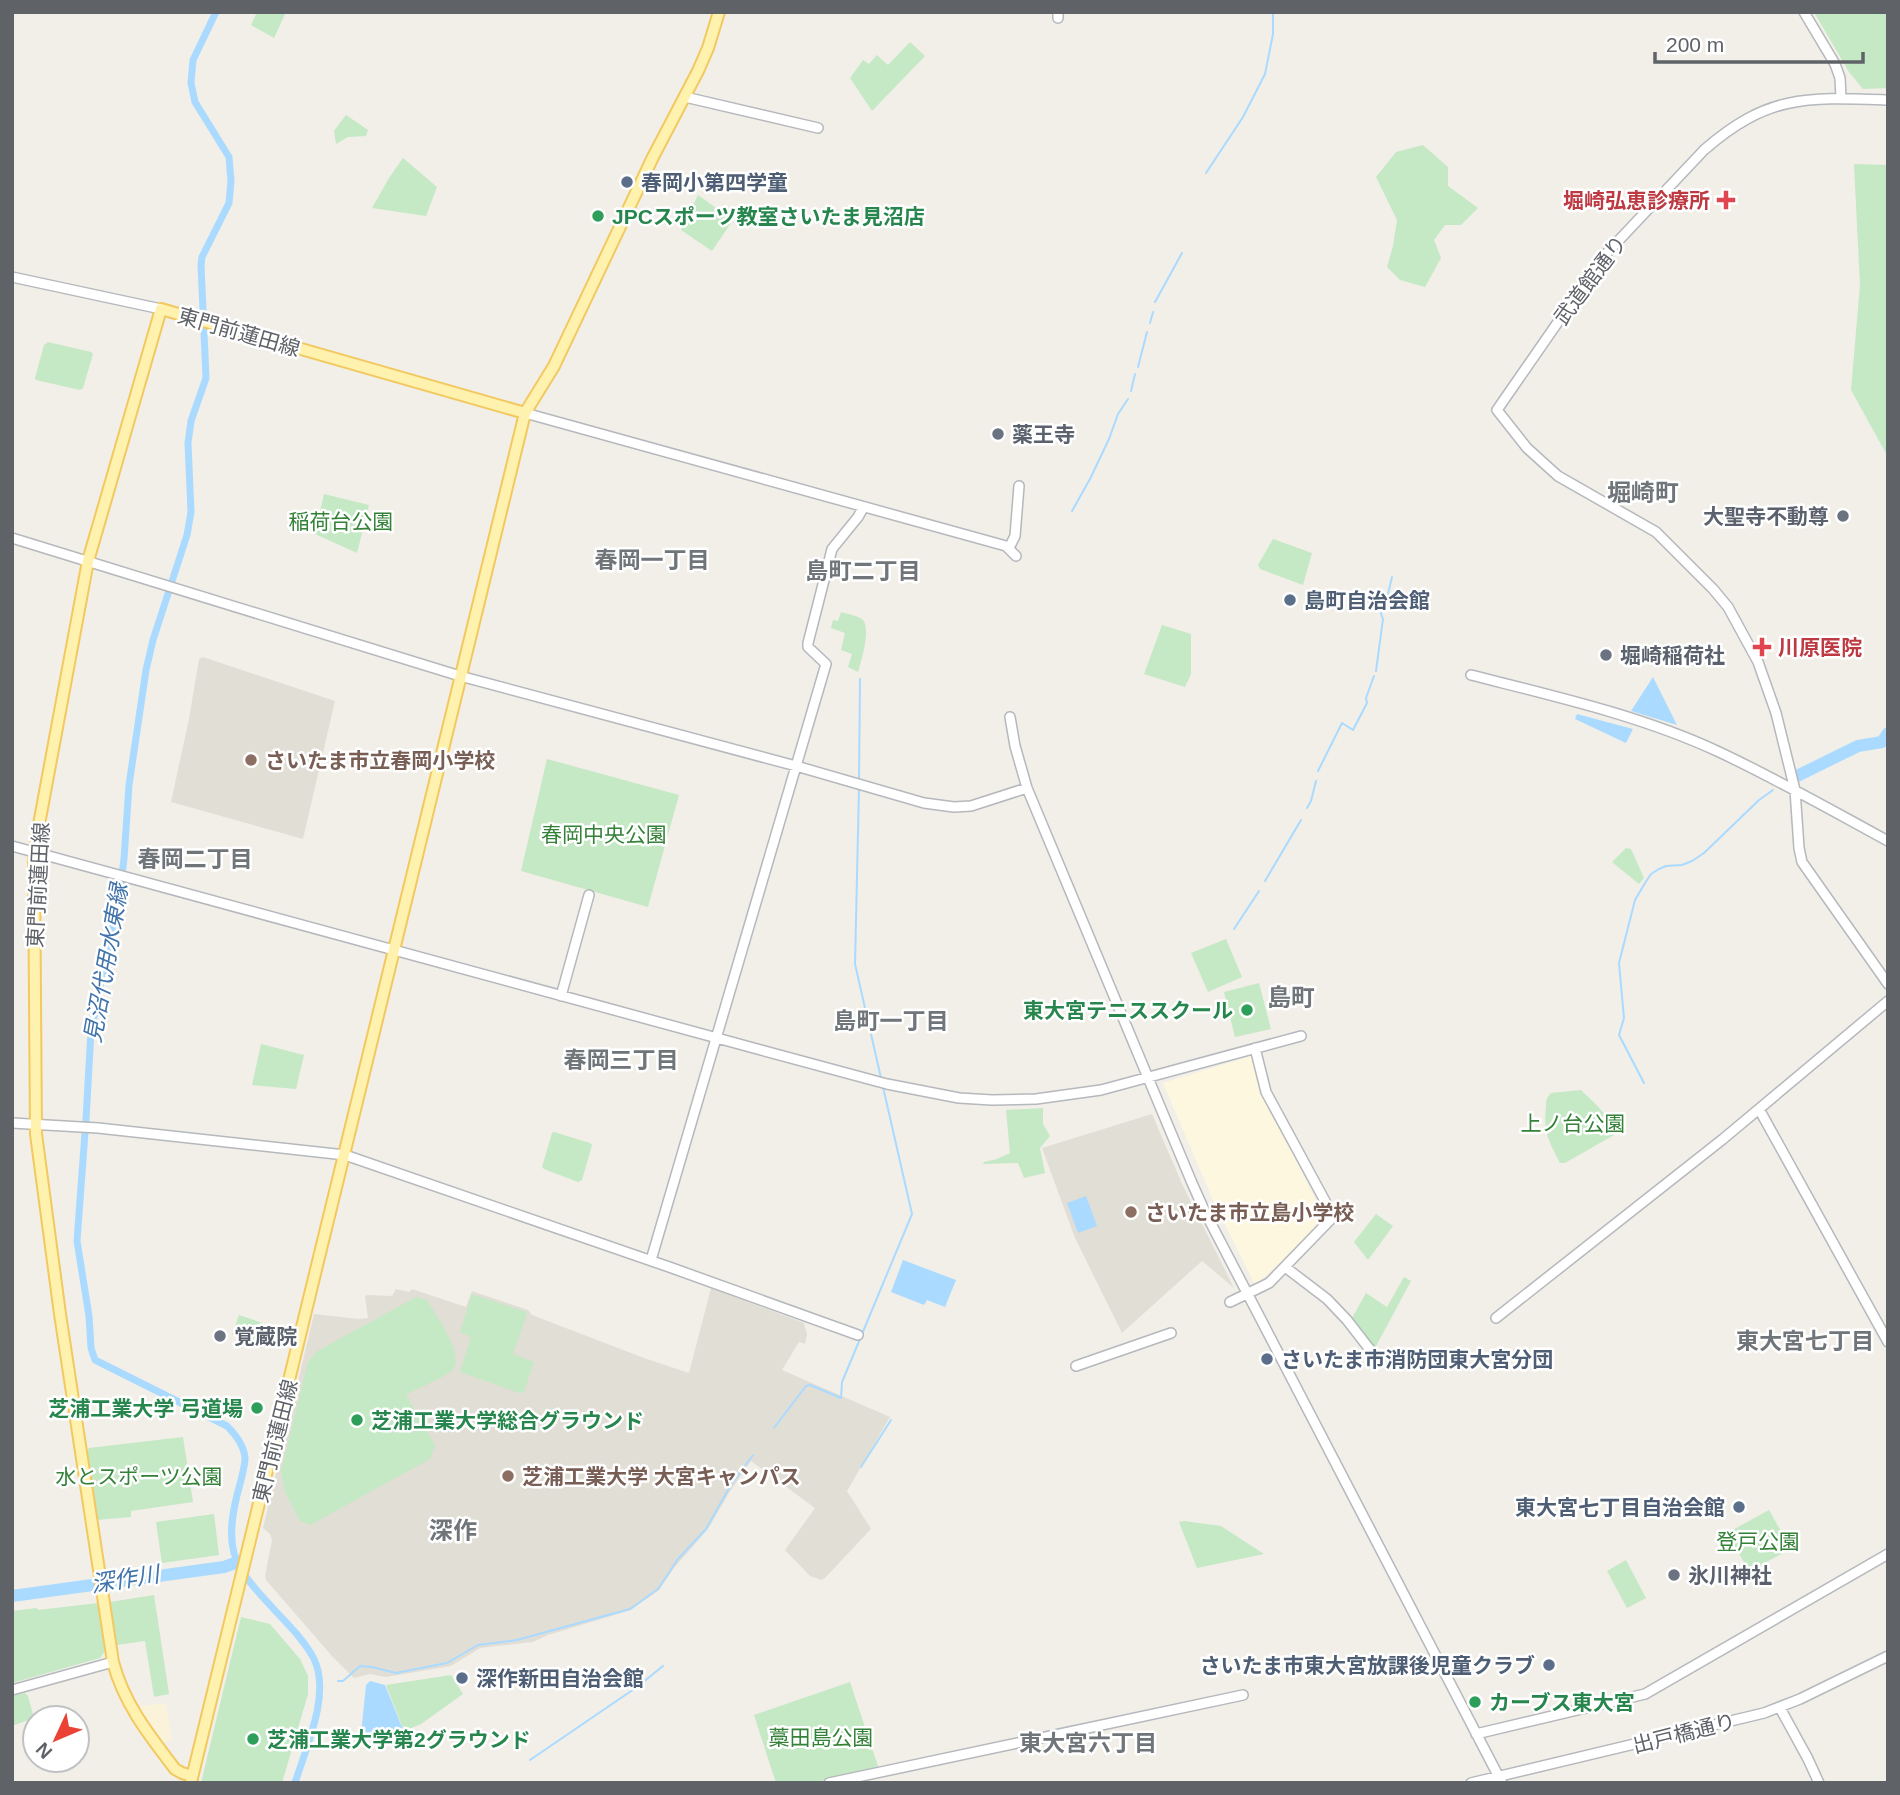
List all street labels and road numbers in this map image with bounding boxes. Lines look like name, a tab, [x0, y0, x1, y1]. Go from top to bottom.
street label: 武道館通り	[1549, 231, 1631, 329]
street label: 東門前蓮田線	[175, 304, 303, 360]
street label: 東門前蓮田線	[23, 821, 53, 949]
street label: 東門前蓮田線	[249, 1377, 301, 1505]
street label: 出戸橋通り	[1630, 1709, 1738, 1757]

